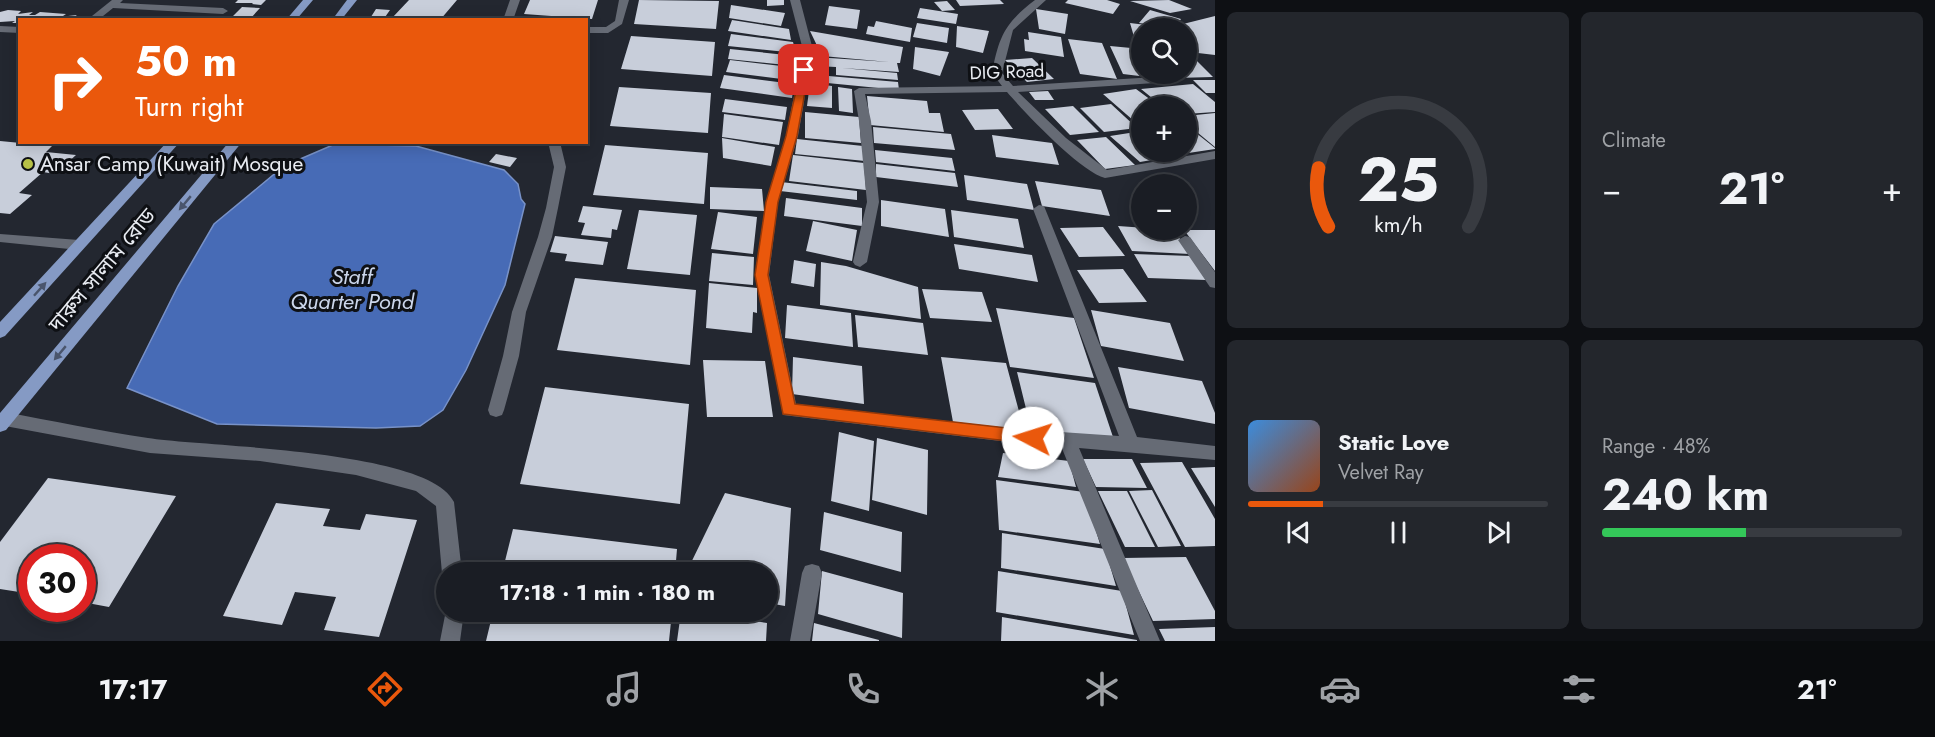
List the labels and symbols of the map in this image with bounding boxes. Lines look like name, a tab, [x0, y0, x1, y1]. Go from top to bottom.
pin	[778, 44, 829, 95]
street label: DIG Road	[969, 58, 1045, 86]
place label: Ansar Camp (Kuwait) Mosque	[40, 149, 303, 179]
marker: Ansar Camp (Kuwait) Mosque	[21, 157, 35, 171]
one-way arrow	[178, 195, 191, 211]
street label: দারুস সালাম রোড	[41, 201, 163, 339]
water label: Staff Quarter Pond	[290, 260, 416, 317]
one-way arrow	[32, 282, 46, 296]
one-way arrow	[54, 345, 67, 360]
position arrow	[1001, 406, 1065, 470]
speed limit sign: 30	[18, 544, 96, 622]

